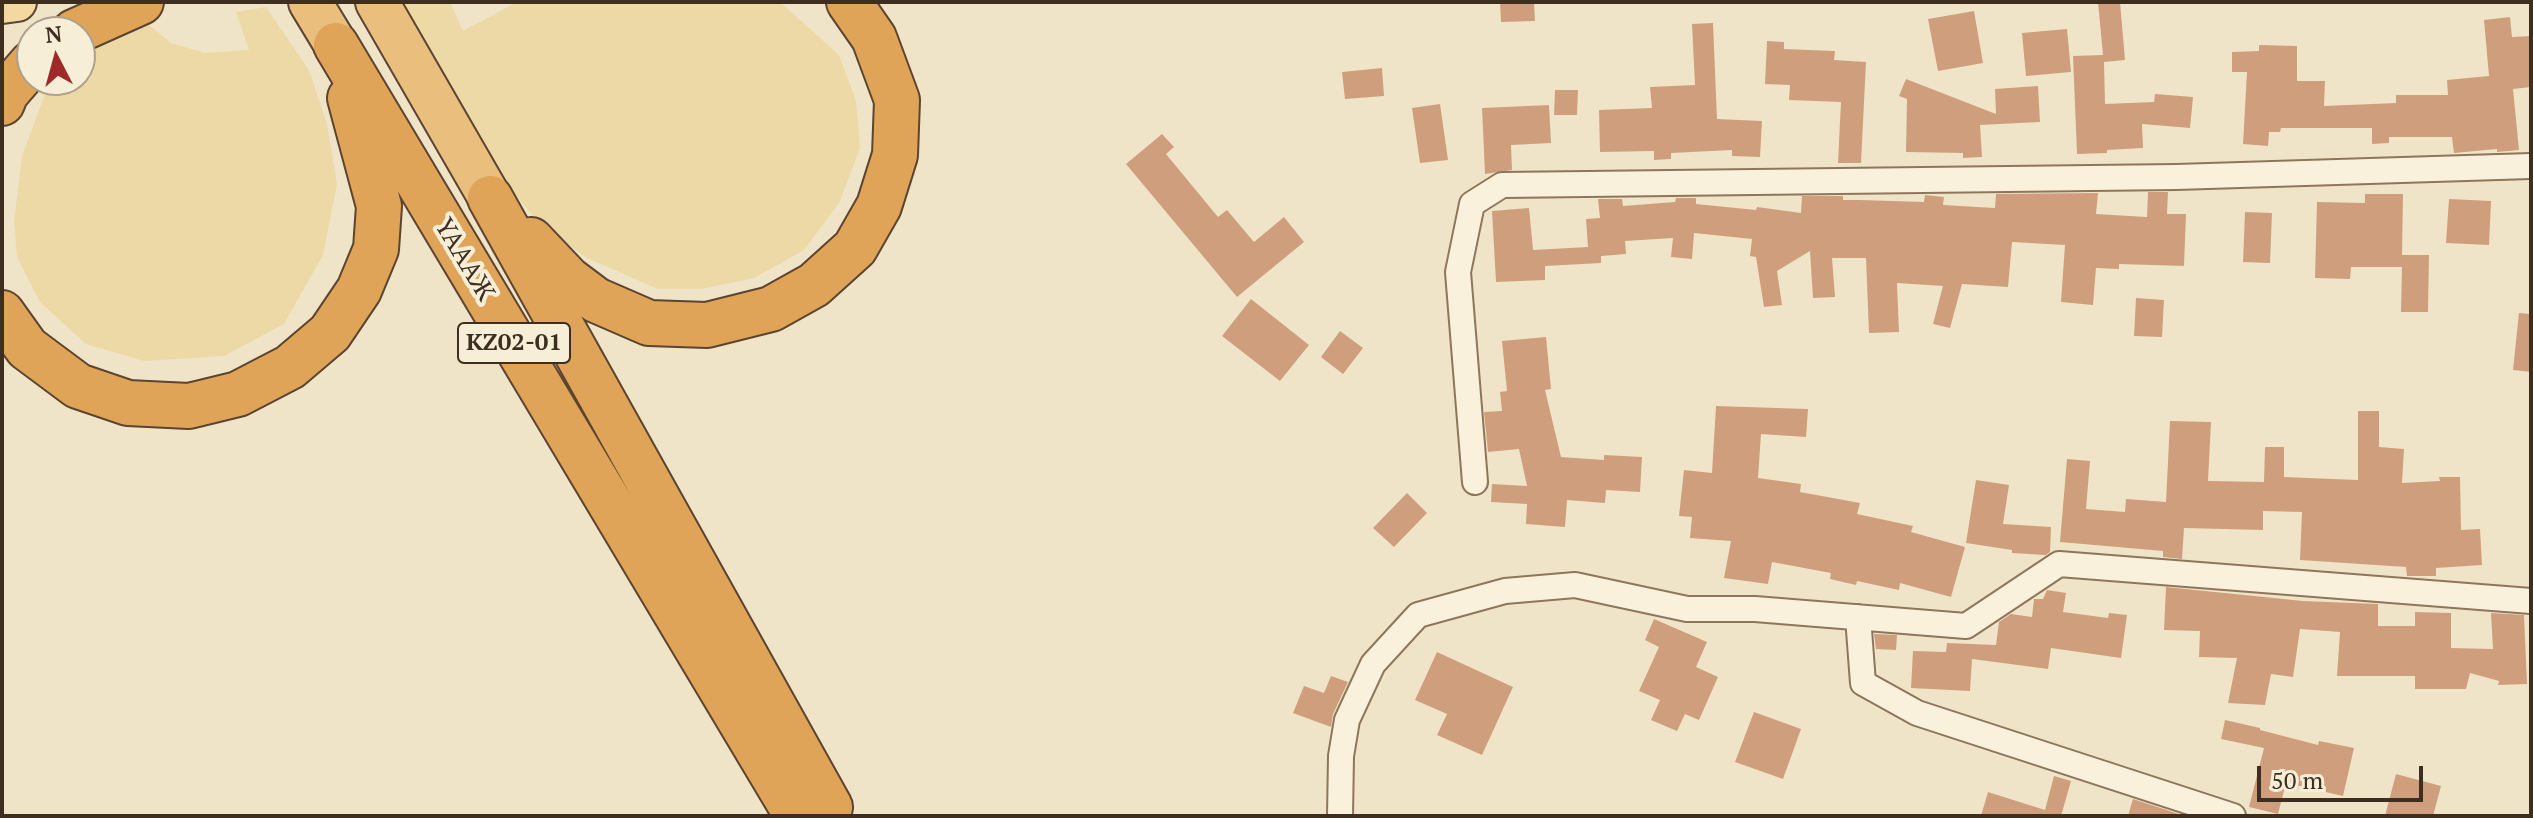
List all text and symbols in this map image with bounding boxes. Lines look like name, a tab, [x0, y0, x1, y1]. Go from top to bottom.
north arrow	[16, 16, 96, 96]
text: N	[44, 18, 63, 49]
street label: ҮАААЖ	[427, 213, 501, 307]
road number: KZ02-01	[458, 323, 570, 363]
scale bar	[2261, 750, 2427, 800]
text: 50 m	[2271, 764, 2323, 796]

